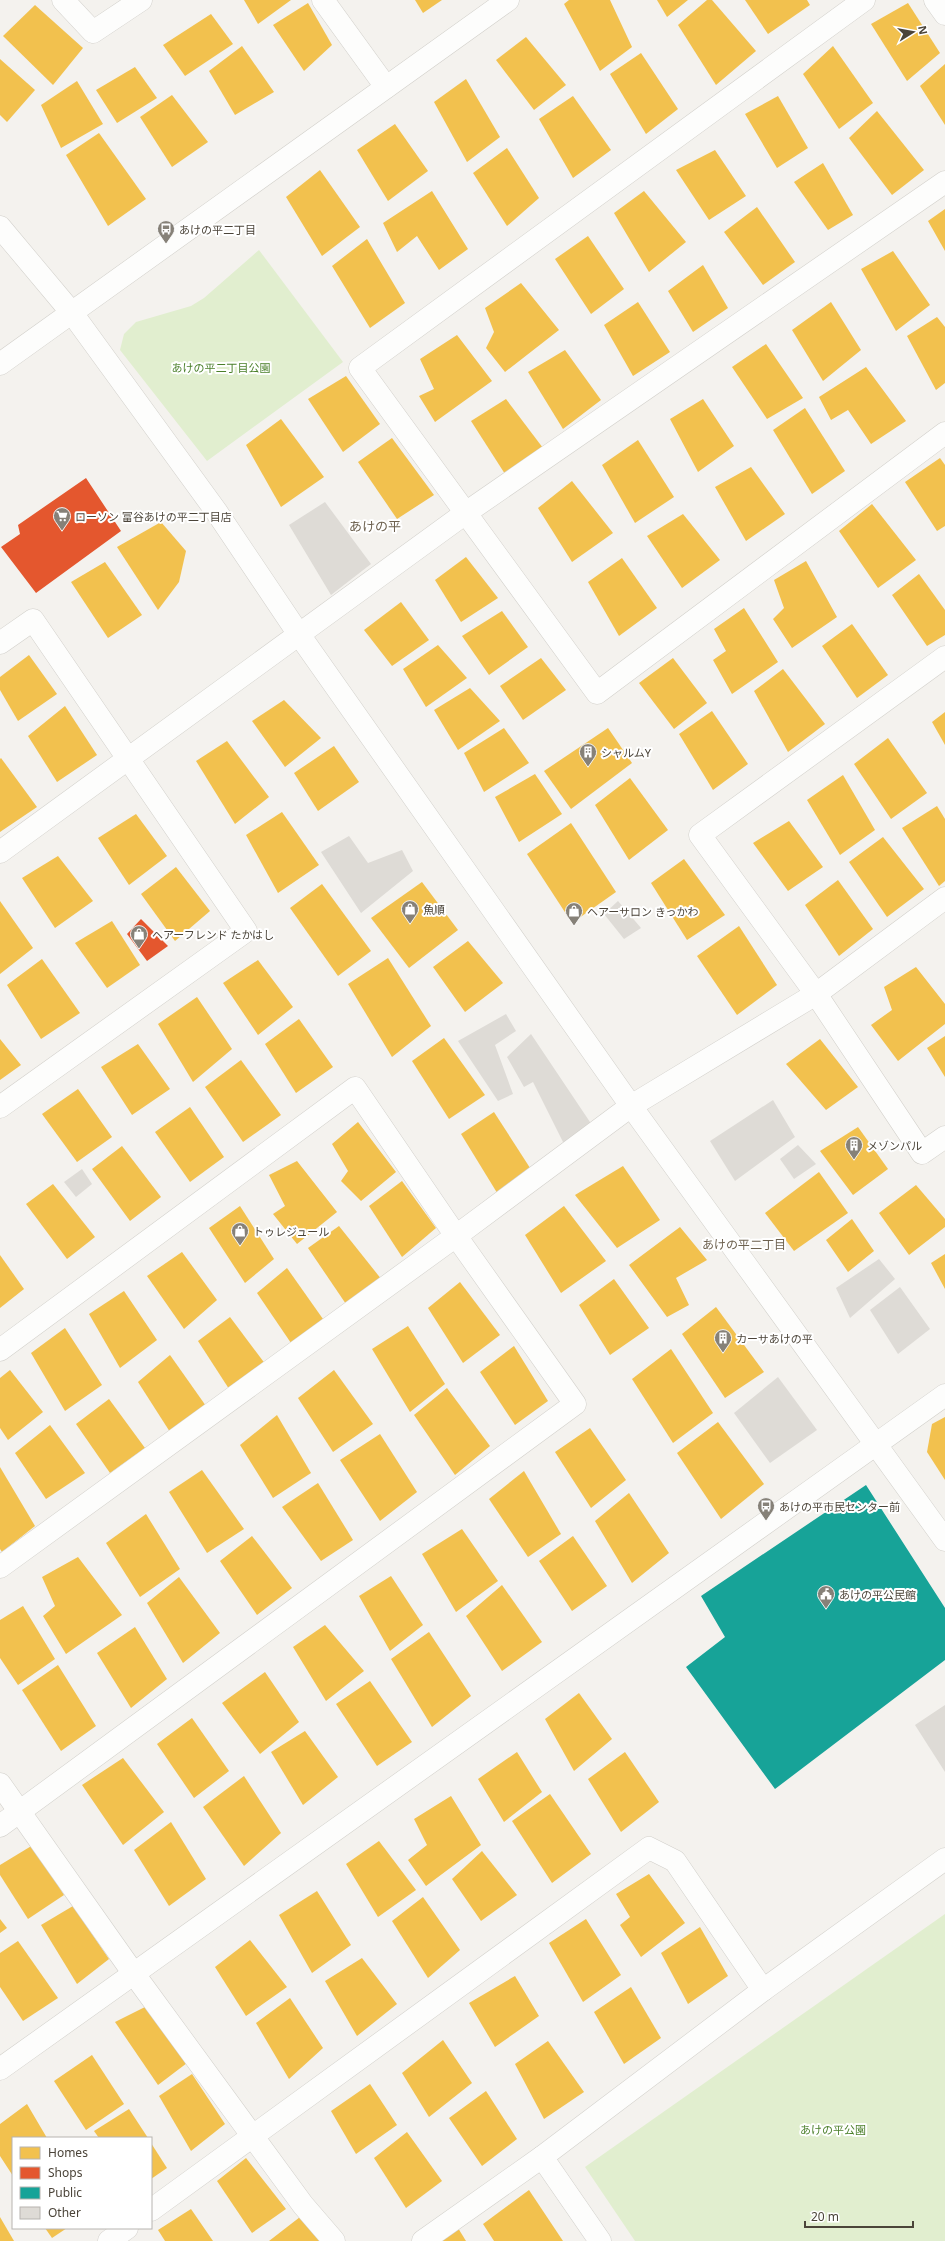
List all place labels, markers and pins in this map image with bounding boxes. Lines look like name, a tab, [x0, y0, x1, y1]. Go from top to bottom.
bus stop icon: あけの平二丁目	[156, 219, 176, 244]
place label: あけの平二丁目	[179, 222, 256, 237]
supermarket icon: ローソン 富谷あけの平二丁目店	[52, 506, 72, 531]
place label: ローソン 富谷あけの平二丁目店	[75, 509, 232, 524]
building icon: シャルムY	[578, 742, 598, 767]
place label: シャルムY	[601, 745, 652, 760]
shop icon: 魚順	[400, 899, 420, 924]
shop icon: ヘアーサロン きっかわ	[564, 901, 584, 926]
place label: 魚順	[423, 902, 445, 917]
place label: ヘアーサロン きっかわ	[587, 904, 699, 919]
shop icon: ヘアーフレンド たかはし	[129, 924, 149, 949]
place label: ヘアーフレンド たかはし	[152, 927, 274, 942]
building icon: メゾンパル	[844, 1135, 864, 1160]
place label: メゾンパル	[867, 1138, 922, 1153]
shop icon: トゥレジュール	[230, 1221, 250, 1246]
place label: トゥレジュール	[253, 1224, 329, 1239]
building icon: カーサあけの平	[713, 1328, 733, 1353]
place label: カーサあけの平	[736, 1331, 813, 1346]
bus stop icon: あけの平市民センター前	[756, 1496, 776, 1521]
place label: あけの平市民センター前	[779, 1499, 900, 1514]
public building icon: あけの平公民館	[816, 1584, 836, 1609]
place label: あけの平公民館	[839, 1587, 916, 1602]

